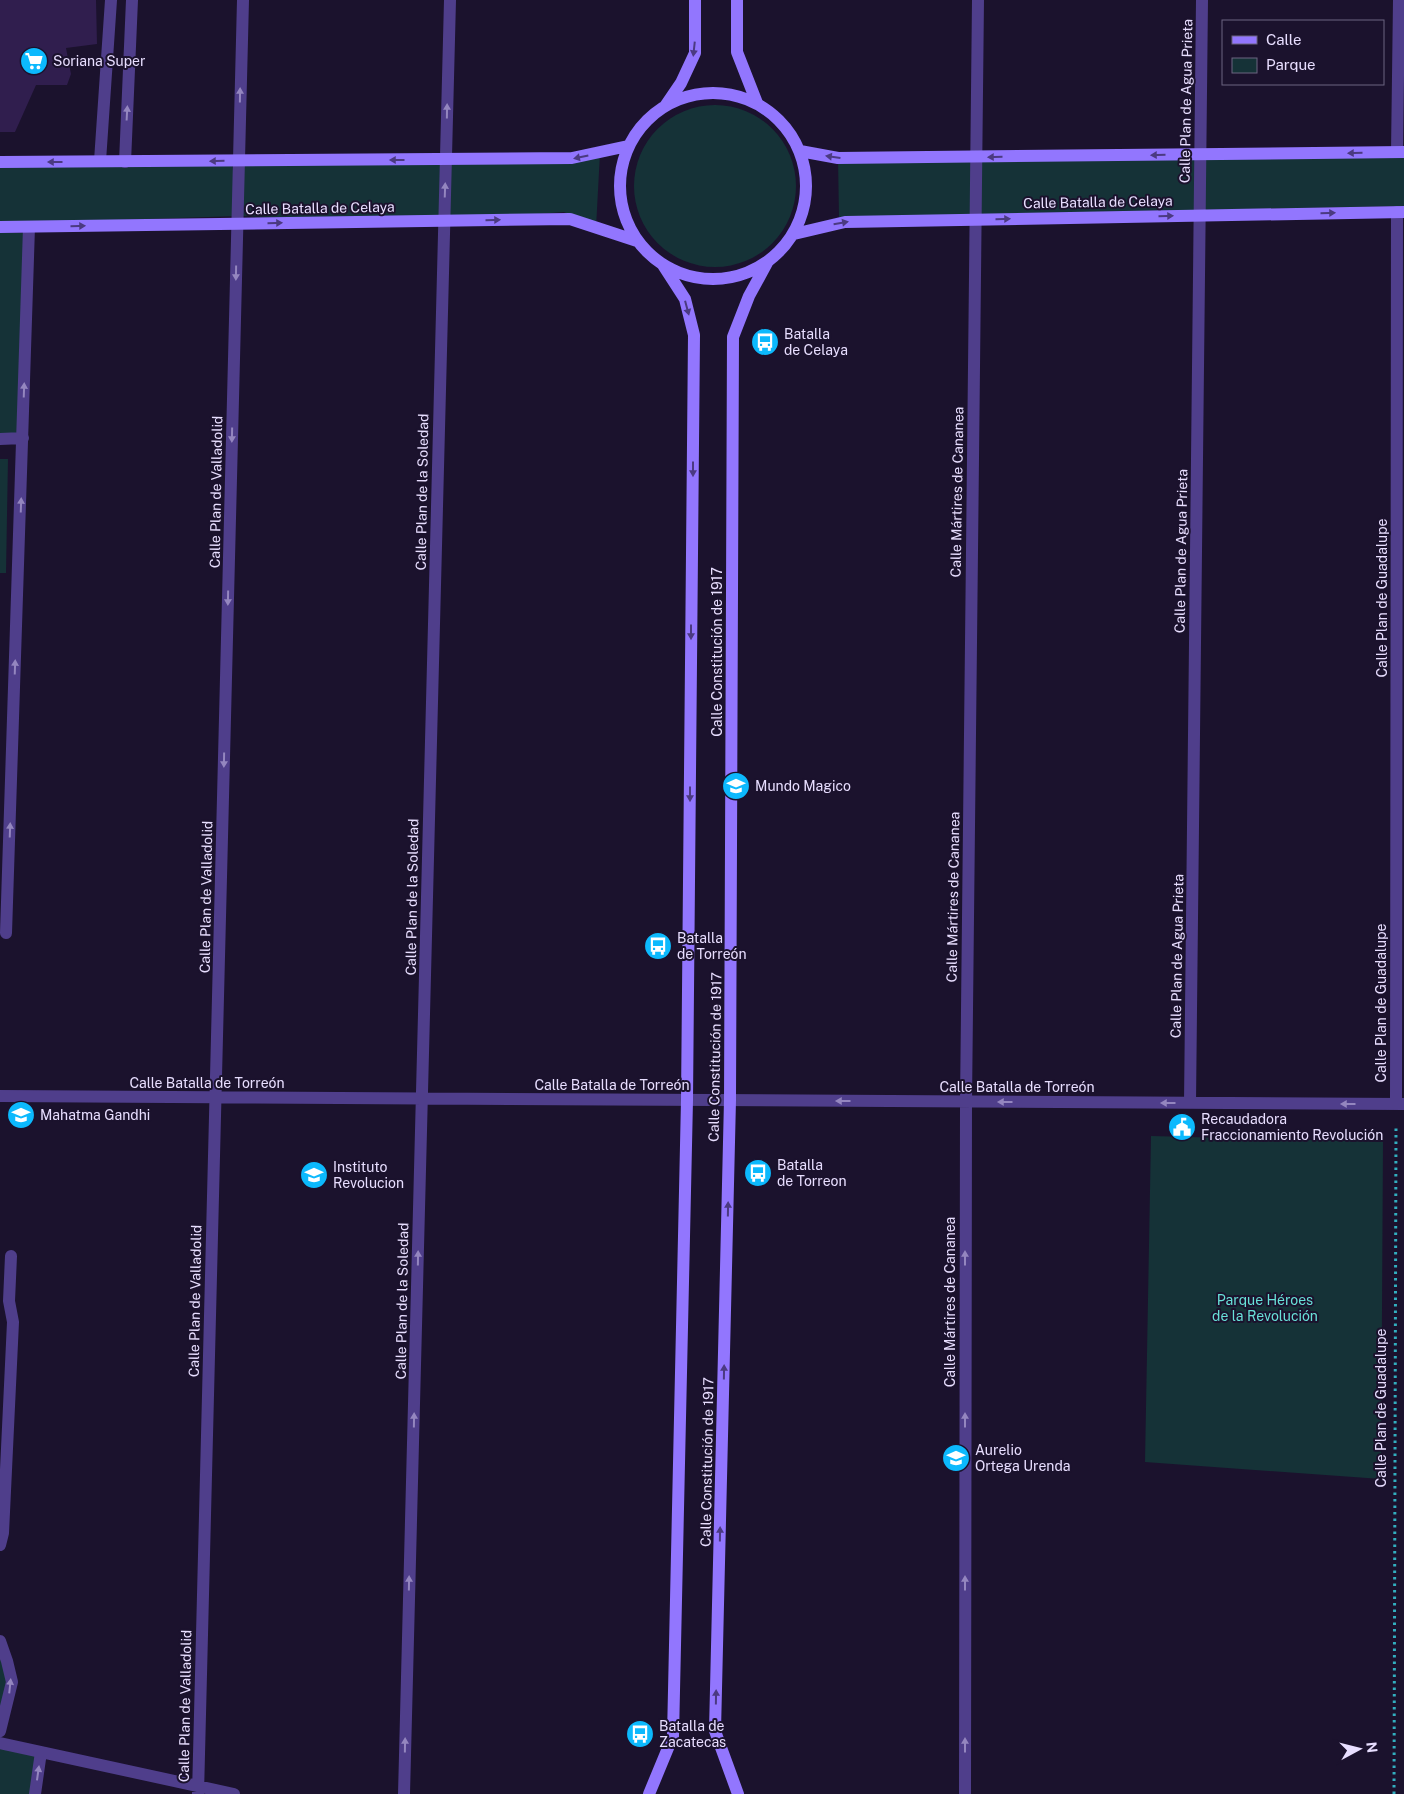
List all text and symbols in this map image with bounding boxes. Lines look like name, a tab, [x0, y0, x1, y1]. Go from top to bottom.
street label: Calle Plan de Agua Prieta	[1177, 19, 1195, 183]
legend	[1222, 20, 1384, 85]
text: Calle	[1266, 31, 1302, 48]
one-way arrow	[690, 41, 698, 57]
supermarket icon: Soriana Super	[19, 46, 49, 76]
place label: Soriana Super	[53, 53, 146, 69]
text: Parque	[1266, 56, 1316, 73]
one-way arrow	[237, 86, 245, 102]
one-way arrow	[443, 102, 451, 118]
one-way arrow	[124, 105, 132, 121]
one-way arrow	[1347, 149, 1363, 157]
one-way arrow	[1150, 151, 1166, 159]
one-way arrow	[572, 153, 588, 161]
one-way arrow	[825, 153, 841, 161]
one-way arrow	[987, 153, 1003, 161]
one-way arrow	[389, 156, 405, 164]
one-way arrow	[209, 157, 225, 165]
one-way arrow	[46, 158, 62, 166]
one-way arrow	[441, 182, 449, 198]
street label: Calle Batalla de Celaya	[1023, 193, 1173, 211]
street label: Calle Batalla de Celaya	[245, 199, 395, 217]
one-way arrow	[1321, 209, 1337, 217]
one-way arrow	[1158, 212, 1174, 220]
one-way arrow	[996, 215, 1012, 223]
one-way arrow	[485, 216, 501, 224]
one-way arrow	[267, 219, 283, 227]
one-way arrow	[834, 219, 850, 227]
one-way arrow	[70, 222, 86, 230]
one-way arrow	[232, 265, 240, 281]
one-way arrow	[683, 300, 691, 315]
place label: Batalla de Celaya	[784, 326, 848, 358]
bus stop icon: Batalla de Celaya	[750, 327, 780, 357]
one-way arrow	[20, 381, 28, 397]
street label: Calle Mártires de Cananea	[948, 407, 966, 577]
street label: Calle Plan de la Soledad	[413, 413, 431, 571]
street label: Calle Plan de Valladolid	[207, 416, 225, 568]
one-way arrow	[228, 427, 236, 443]
one-way arrow	[689, 462, 697, 478]
street label: Calle Plan de Agua Prieta	[1172, 469, 1190, 633]
one-way arrow	[17, 496, 25, 512]
street label: Calle Plan de Guadalupe	[1374, 518, 1390, 677]
street label: Calle Constitución de 1917	[709, 567, 725, 737]
one-way arrow	[224, 590, 232, 606]
one-way arrow	[687, 624, 695, 640]
one-way arrow	[11, 659, 19, 675]
one-way arrow	[220, 752, 228, 768]
school or university icon: Mundo Magico	[721, 771, 751, 801]
place label: Mundo Magico	[755, 778, 851, 794]
one-way arrow	[686, 787, 694, 803]
street label: Calle Mártires de Cananea	[944, 812, 962, 982]
street label: Calle Plan de la Soledad	[403, 818, 421, 976]
one-way arrow	[6, 821, 14, 837]
street label: Calle Plan de Valladolid	[197, 821, 215, 973]
street label: Calle Plan de Agua Prieta	[1168, 874, 1186, 1038]
street label: Calle Plan de Guadalupe	[1373, 923, 1389, 1082]
place label: Batalla de Torreón	[677, 930, 747, 962]
bus stop icon: Batalla de Torreón	[643, 931, 673, 961]
street label: Calle Constitución de 1917	[706, 972, 724, 1142]
street label: Calle Batalla de Torreón	[129, 1075, 285, 1091]
street label: Calle Batalla de Torreón	[534, 1077, 690, 1093]
street label: Calle Batalla de Torreón	[939, 1079, 1095, 1095]
one-way arrow	[834, 1097, 850, 1105]
one-way arrow	[997, 1098, 1013, 1106]
one-way arrow	[1159, 1099, 1175, 1107]
school or university icon: Mahatma Gandhi	[6, 1100, 36, 1130]
one-way arrow	[1339, 1100, 1355, 1108]
place label: Mahatma Gandhi	[40, 1107, 150, 1123]
place label: Recaudadora Fraccionamiento Revolución	[1201, 1111, 1383, 1143]
public building icon: Recaudadora Fraccionamiento Revolución	[1167, 1112, 1197, 1142]
place label: Batalla de Torreon	[777, 1157, 847, 1189]
bus stop icon: Batalla de Torreon	[743, 1158, 773, 1188]
place label: Instituto Revolucion	[333, 1159, 404, 1191]
school or university icon: Instituto Revolucion	[299, 1160, 329, 1190]
one-way arrow	[724, 1201, 732, 1217]
street label: Calle Mártires de Cananea	[942, 1217, 958, 1387]
street label: Calle Plan de la Soledad	[393, 1222, 411, 1380]
street label: Calle Plan de Valladolid	[186, 1225, 204, 1377]
one-way arrow	[414, 1250, 422, 1266]
one-way arrow	[961, 1250, 969, 1266]
park label: Parque Héroes de la Revolución	[1212, 1292, 1318, 1324]
street label: Calle Plan de Guadalupe	[1373, 1328, 1389, 1487]
one-way arrow	[720, 1363, 728, 1379]
street label: Calle Constitución de 1917	[698, 1377, 716, 1547]
one-way arrow	[410, 1412, 418, 1428]
one-way arrow	[961, 1412, 969, 1428]
place label: Aurelio Ortega Urenda	[975, 1442, 1071, 1474]
school or university icon: Aurelio Ortega Urenda	[941, 1443, 971, 1473]
one-way arrow	[716, 1526, 724, 1542]
one-way arrow	[406, 1575, 414, 1591]
one-way arrow	[961, 1575, 969, 1591]
street label: Calle Plan de Valladolid	[176, 1630, 194, 1782]
one-way arrow	[6, 1677, 14, 1693]
one-way arrow	[712, 1688, 720, 1704]
place label: Batalla de Zacatecas	[659, 1718, 726, 1750]
bus stop icon: Batalla de Zacatecas	[625, 1719, 655, 1749]
north arrow	[1334, 1724, 1384, 1774]
one-way arrow	[402, 1737, 410, 1753]
one-way arrow	[961, 1737, 969, 1753]
text: N	[1363, 1741, 1381, 1754]
one-way arrow	[34, 1765, 42, 1781]

